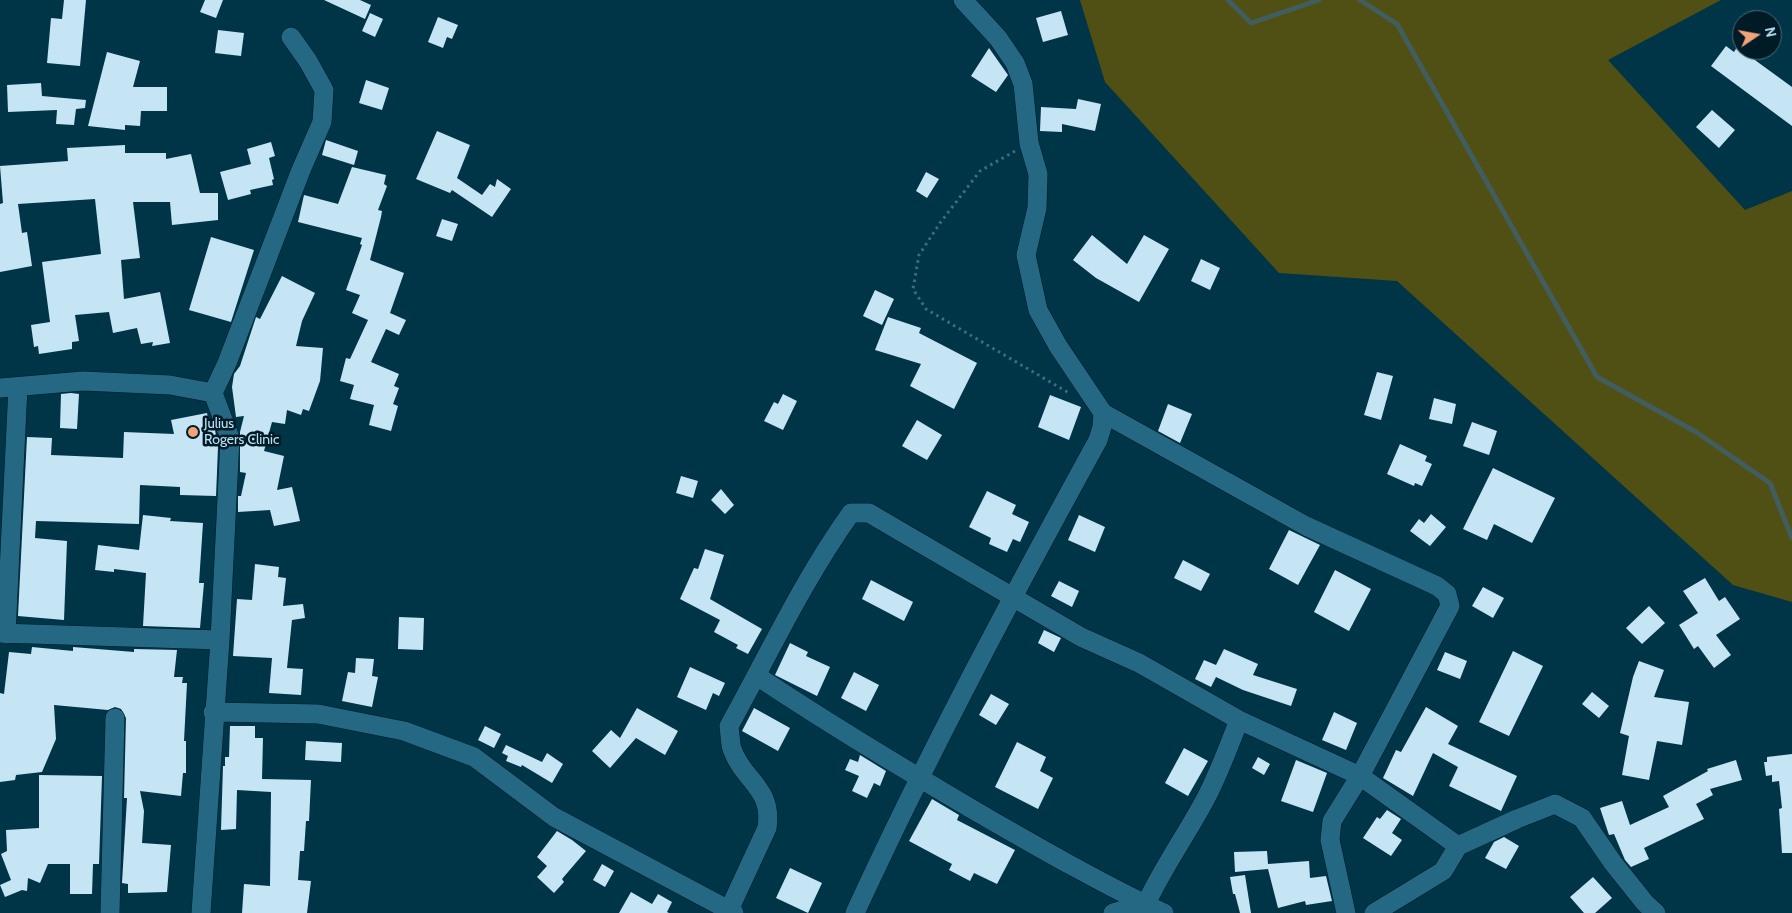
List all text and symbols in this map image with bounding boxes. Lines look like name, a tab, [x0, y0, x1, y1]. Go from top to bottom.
north arrow	[1732, 10, 1782, 60]
text: N	[1761, 25, 1781, 39]
place label: Julius Rogers Clinic	[204, 416, 279, 448]
marker: Julius Rogers Clinic	[186, 425, 200, 439]

